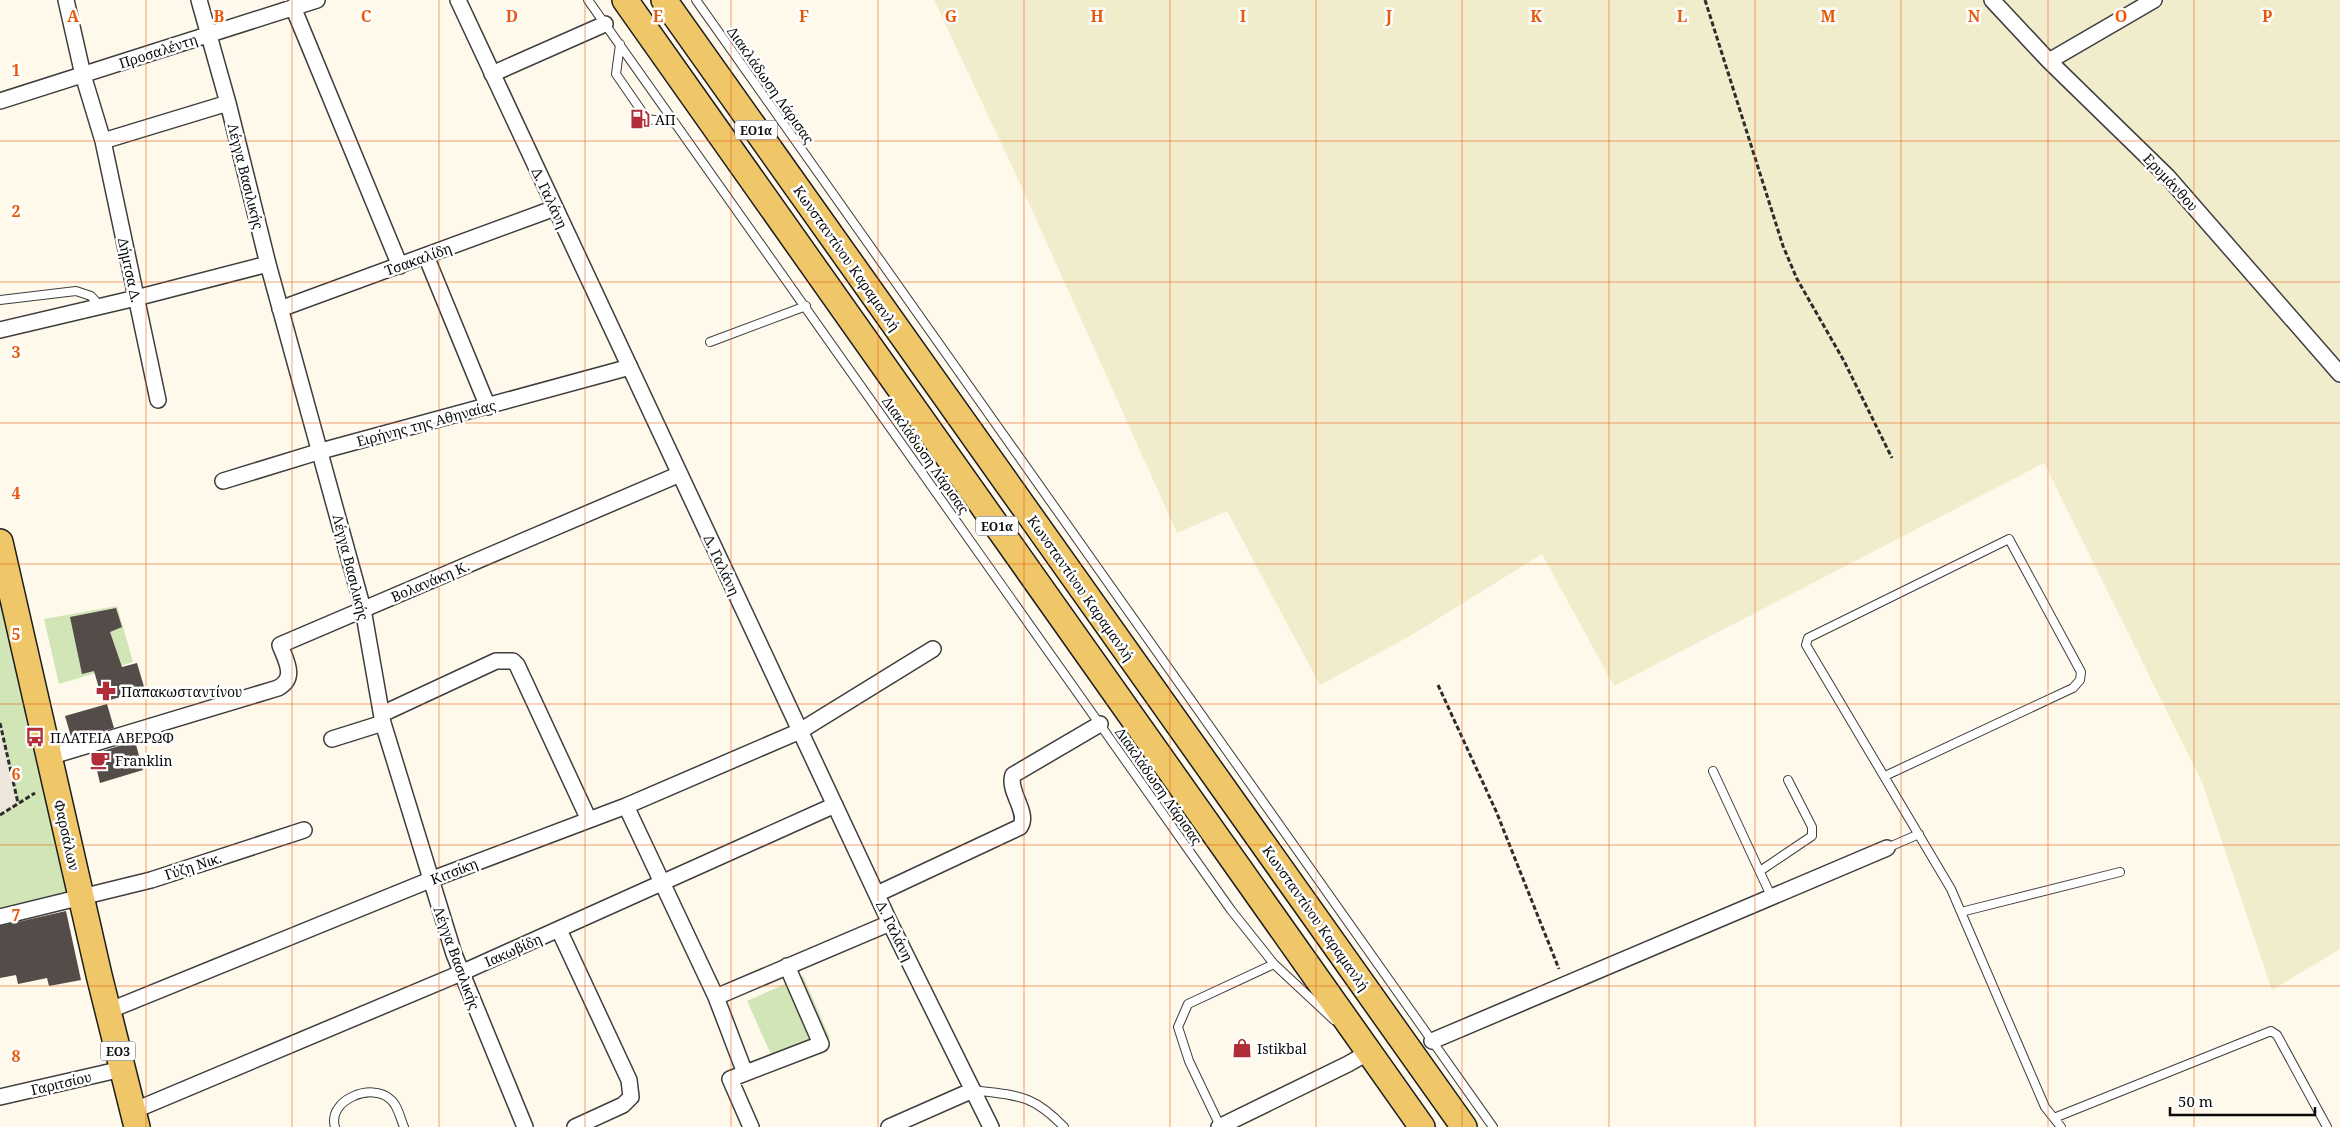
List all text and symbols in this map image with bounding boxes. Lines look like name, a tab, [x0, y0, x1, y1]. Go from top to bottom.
text: A	[67, 5, 80, 27]
text: B	[214, 5, 225, 27]
text: C	[361, 5, 372, 27]
text: D	[506, 5, 518, 27]
text: E	[653, 5, 663, 27]
text: F	[799, 5, 809, 27]
text: G	[945, 5, 957, 27]
text: H	[1090, 5, 1104, 27]
text: I	[1240, 5, 1246, 27]
text: J	[1385, 5, 1393, 27]
text: K	[1530, 5, 1542, 27]
text: L	[1677, 5, 1687, 27]
text: M	[1820, 5, 1836, 27]
text: N	[1968, 5, 1981, 27]
text: O	[2115, 5, 2127, 27]
text: P	[2262, 5, 2272, 27]
street label: Διακλάδωση Λάρισας	[723, 23, 819, 148]
street label: Προσαλέντη	[116, 29, 200, 73]
text: 1	[11, 59, 21, 81]
fuel station icon: ΑΠ	[629, 108, 651, 130]
place label: ΑΠ	[655, 110, 676, 129]
road number: ΕΟ1α	[735, 120, 777, 140]
street label: Λέγγα Βασιλικής	[224, 121, 268, 231]
street label: Ερυμάνθου	[2139, 149, 2203, 215]
street label: Δ. Γαλάνη	[528, 165, 572, 231]
street label: Κωνσταντίνου Καραμανλή	[789, 181, 905, 335]
text: 2	[11, 200, 21, 222]
street label: Δήμτσα Δ.	[114, 236, 146, 304]
street label: Τσακαλίδη	[382, 238, 454, 280]
text: 3	[11, 341, 21, 363]
street label: Διακλάδωση Λάρισας	[878, 393, 974, 518]
street label: Ειρήνης της Αθηναίας	[354, 395, 498, 451]
text: 4	[11, 482, 21, 504]
street label: Κωνσταντίνου Καραμανλή	[1023, 511, 1139, 665]
street label: Λέγγα Βασιλικής	[329, 512, 373, 622]
road number: ΕΟ1α	[976, 516, 1018, 536]
street label: Δ. Γαλάνη	[700, 532, 744, 598]
street label: Βολανάκη Κ.	[388, 556, 472, 606]
text: 5	[11, 623, 21, 645]
pharmacy icon: Παπακωσταντίνου	[95, 680, 117, 702]
place label: Παπακωσταντίνου	[121, 682, 242, 701]
street label: Διακλάδωση Λάρισας	[1111, 724, 1207, 849]
bus stop icon: ΠΛΑΤΕΙΑ ΑΒΕΡΩΦ	[24, 726, 46, 748]
place label: ΠΛΑΤΕΙΑ ΑΒΕΡΩΦ	[50, 728, 174, 747]
cafe icon: Franklin	[89, 749, 111, 771]
place label: Franklin	[115, 751, 173, 770]
text: 6	[11, 763, 21, 785]
street label: Φαρσάλων	[50, 798, 84, 872]
street label: Κωνσταντίνου Καραμανλή	[1258, 841, 1374, 995]
street label: Γύζη Νικ.	[162, 848, 224, 884]
street label: Κιτσίκη	[428, 853, 480, 889]
street label: Δ. Γαλάνη	[872, 898, 918, 964]
text: 7	[11, 904, 21, 926]
street label: Λέγγα Βασιλικής	[429, 904, 485, 1013]
street label: Ιακωβίδη	[481, 929, 545, 971]
shop icon: Istikbal	[1231, 1037, 1253, 1059]
place label: Istikbal	[1257, 1039, 1308, 1058]
road number: ΕΟ3	[100, 1042, 136, 1060]
text: 8	[11, 1045, 21, 1067]
street label: Γαριτσίου	[29, 1067, 93, 1099]
scale bar	[2170, 1084, 2315, 1116]
text: 50 m	[2178, 1091, 2213, 1111]

